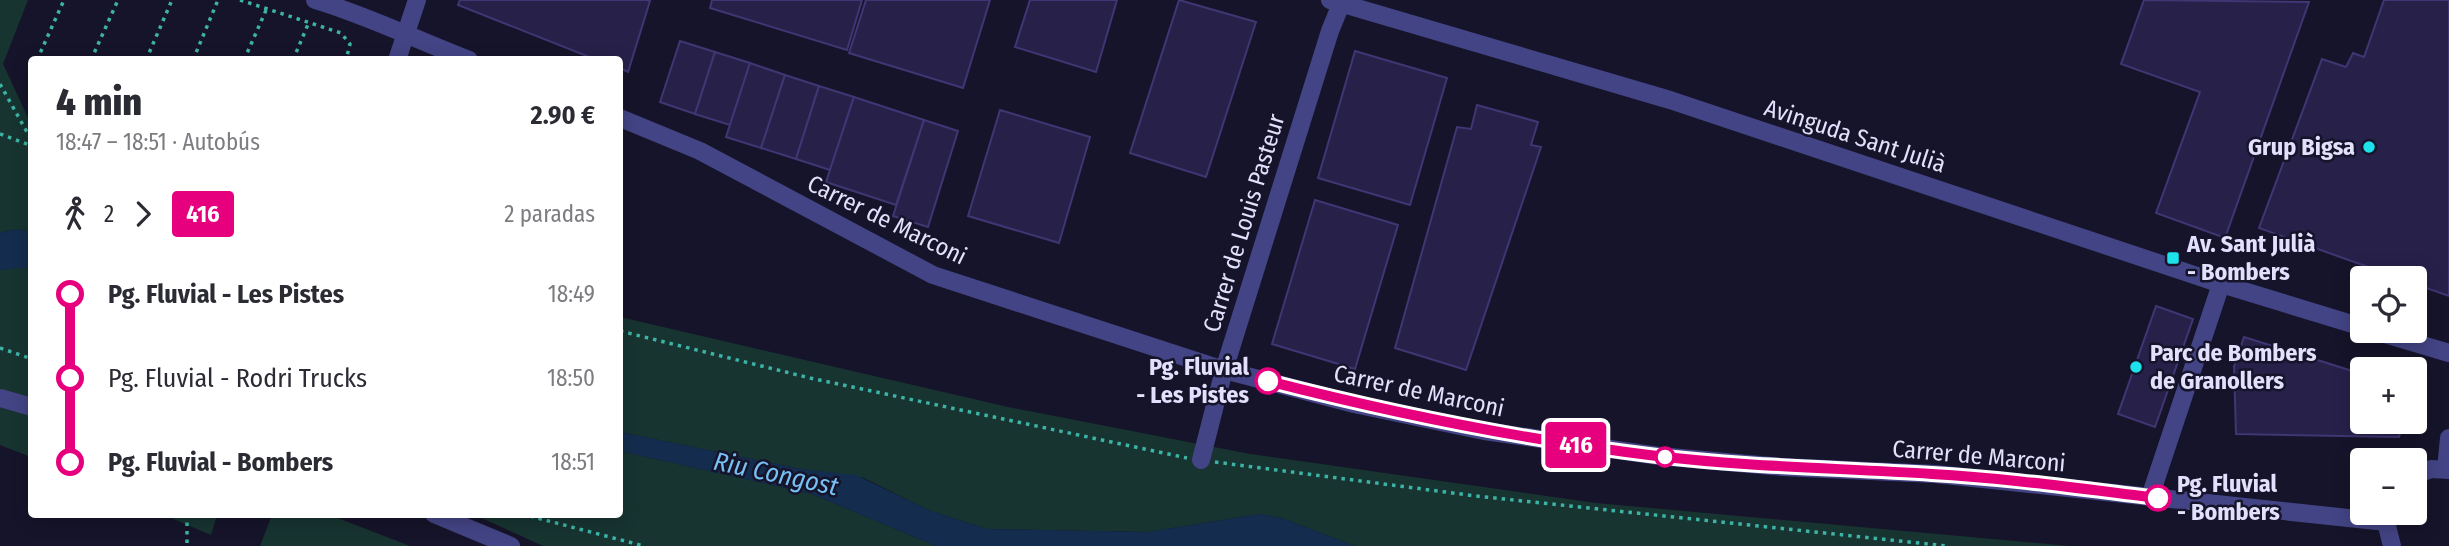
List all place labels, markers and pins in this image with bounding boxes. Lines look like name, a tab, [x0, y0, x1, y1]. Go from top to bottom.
place label: Grup Bigsa	[2248, 133, 2355, 161]
marker: Grup Bigsa	[2361, 139, 2377, 155]
place label: Av. Sant Julià - Bombers	[2186, 230, 2315, 286]
marker: Av. Sant Julià - Bombers	[2165, 250, 2181, 266]
place label: Parc de Bombers de Granollers	[2150, 339, 2317, 395]
place label: Pg. Fluvial - Les Pistes	[1136, 353, 1249, 409]
marker: Parc de Bombers de Granollers	[2128, 359, 2144, 375]
marker: Pg. Fluvial - Les Pistes	[1255, 368, 1281, 394]
unlabelled marker	[1655, 447, 1675, 467]
place label: Pg. Fluvial - Bombers	[2177, 470, 2280, 526]
marker: Pg. Fluvial - Bombers	[2145, 485, 2171, 511]

